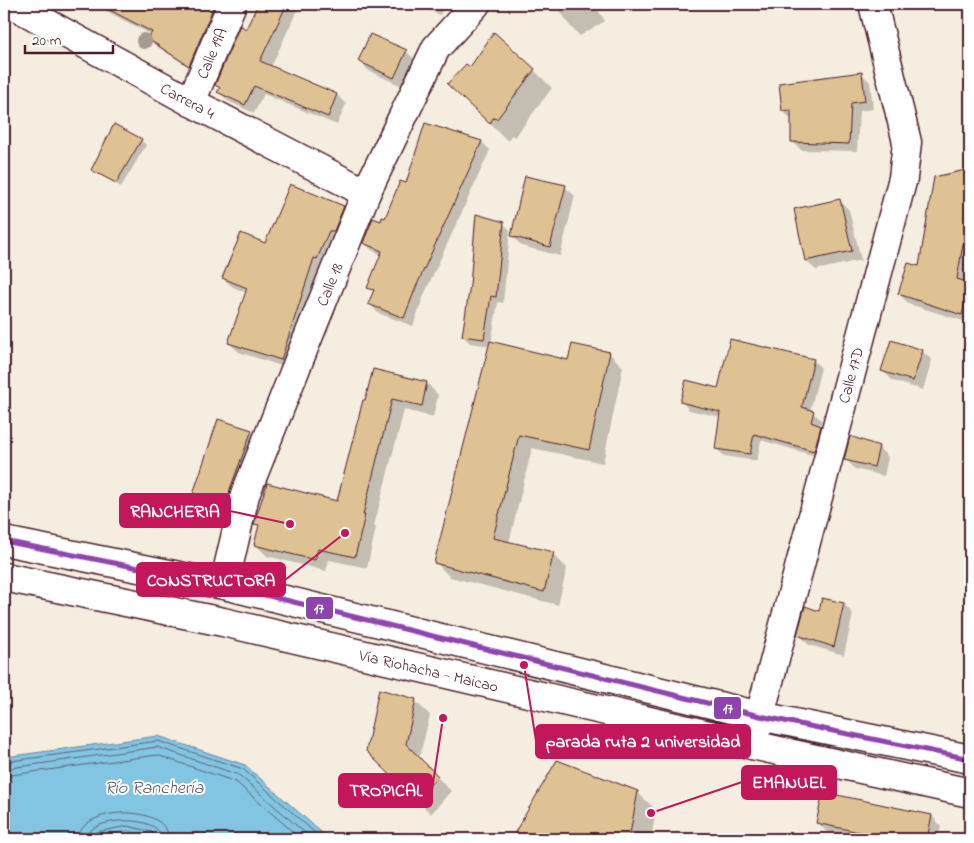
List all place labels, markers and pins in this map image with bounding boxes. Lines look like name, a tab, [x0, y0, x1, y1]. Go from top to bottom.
callout: RANCHERIA	[120, 494, 230, 527]
callout: CONSTRUCTORA	[137, 563, 285, 596]
callout: parada ruta 2 universidad	[536, 725, 750, 758]
callout: EMANUEL	[742, 766, 836, 799]
callout: TROPICAL	[339, 774, 432, 807]

